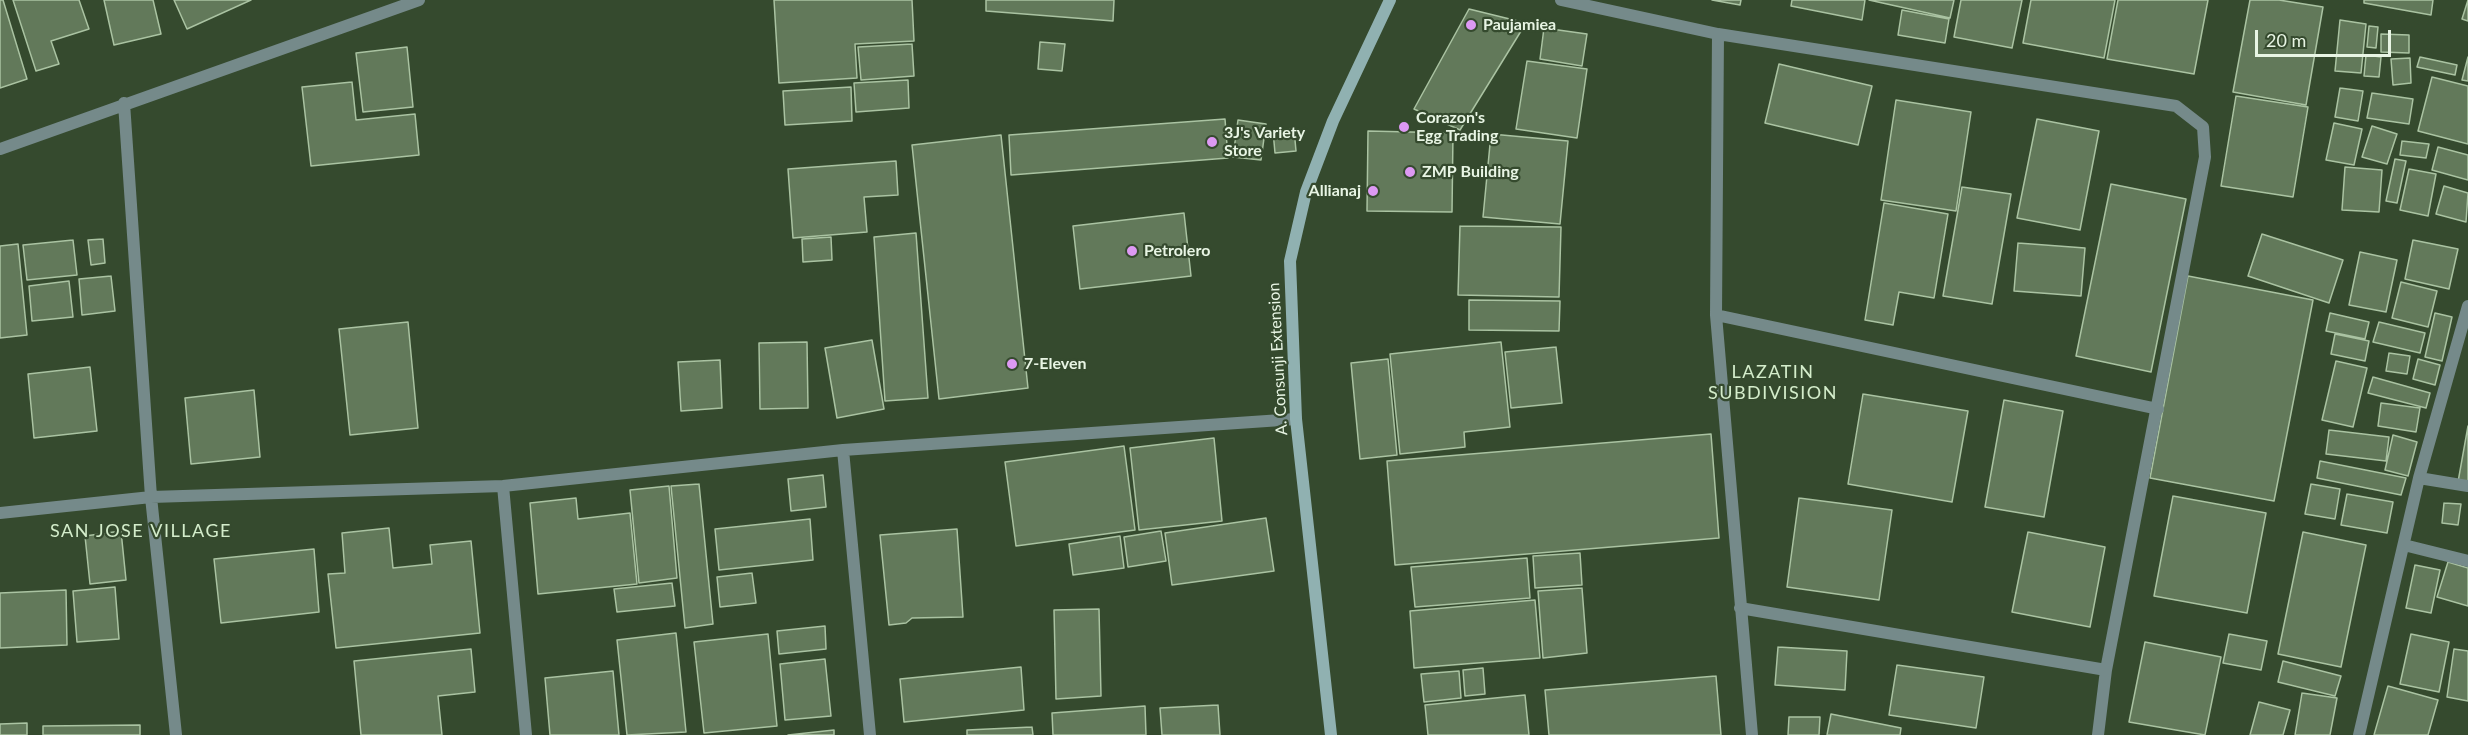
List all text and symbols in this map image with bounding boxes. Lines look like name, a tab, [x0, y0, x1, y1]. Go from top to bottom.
place label: Paujamiea	[1483, 15, 1556, 35]
marker: Paujamiea	[1464, 18, 1478, 32]
scale bar	[2258, 18, 2394, 56]
text: 20 m	[2266, 29, 2306, 51]
place label: Corazon's Egg Trading	[1416, 108, 1498, 146]
marker: Corazon's Egg Trading	[1397, 120, 1411, 134]
place label: 3J's Variety Store	[1224, 123, 1305, 161]
marker: 3J's Variety Store	[1205, 135, 1219, 149]
place label: ZMP Building	[1422, 162, 1519, 182]
marker: ZMP Building	[1403, 165, 1417, 179]
place label: Allianaj	[1309, 181, 1361, 201]
marker: Allianaj	[1366, 184, 1380, 198]
place label: Petrolero	[1144, 241, 1210, 261]
marker: Petrolero	[1125, 244, 1139, 258]
street label: A. Consunji Extension	[1264, 282, 1292, 436]
place label: 7-Eleven	[1024, 354, 1086, 374]
marker: 7-Eleven	[1005, 357, 1019, 371]
district label: LAZATIN SUBDIVISION	[1708, 361, 1838, 404]
district label: SAN JOSE VILLAGE	[50, 520, 232, 542]

